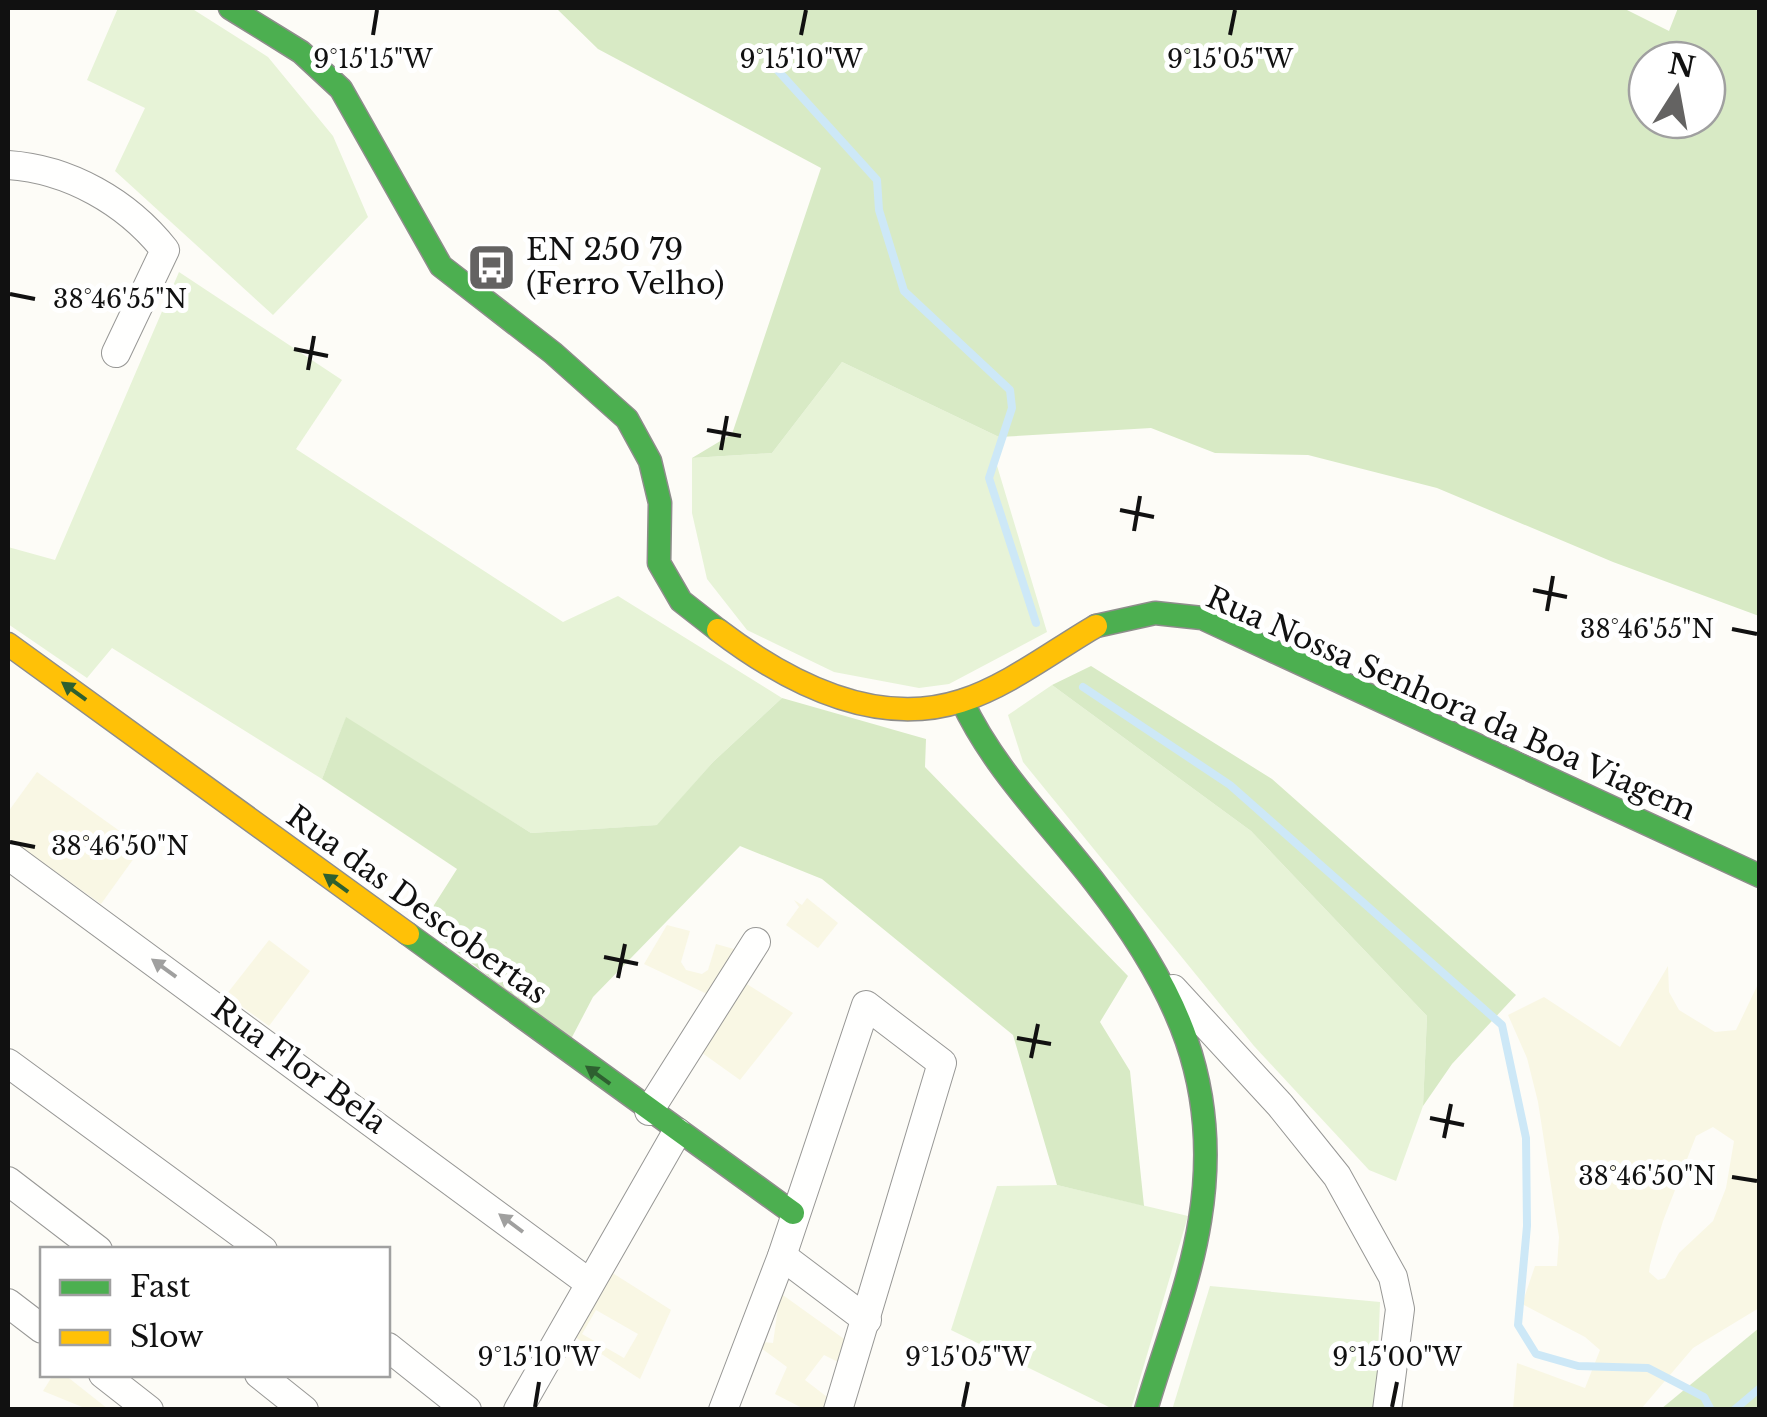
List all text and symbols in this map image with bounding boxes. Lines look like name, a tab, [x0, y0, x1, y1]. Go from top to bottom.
north arrow	[1627, 40, 1727, 140]
text: 9°15'15"W	[313, 44, 433, 75]
text: 9°15'10"W	[739, 44, 863, 75]
text: 9°15'05"W	[1167, 44, 1294, 75]
text: N	[1665, 46, 1698, 86]
place label: EN 250 79 (Ferro Velho)	[526, 231, 725, 302]
bus stop icon: EN 250 79 (Ferro Velho)	[465, 241, 517, 293]
text: 38°46'55"N	[53, 284, 187, 315]
street label: Rua Nossa Senhora da Boa Viagem	[1201, 578, 1702, 829]
text: 38°46'55"N	[1580, 614, 1714, 645]
one-way arrow	[61, 681, 87, 701]
street label: Rua das Descobertas	[280, 797, 555, 1012]
text: 38°46'50"N	[51, 831, 189, 862]
one-way arrow	[323, 873, 349, 893]
one-way arrow	[151, 959, 178, 978]
street label: Rua Flor Bela	[205, 990, 394, 1142]
one-way arrow	[585, 1065, 611, 1085]
text: 38°46'50"N	[1578, 1161, 1716, 1192]
one-way arrow	[498, 1213, 524, 1233]
legend	[40, 1247, 390, 1377]
text: Fast	[130, 1268, 191, 1305]
text: Slow	[130, 1318, 204, 1355]
text: 9°15'10"W	[477, 1342, 601, 1373]
text: 9°15'05"W	[905, 1342, 1032, 1373]
text: 9°15'00"W	[1332, 1342, 1462, 1373]

